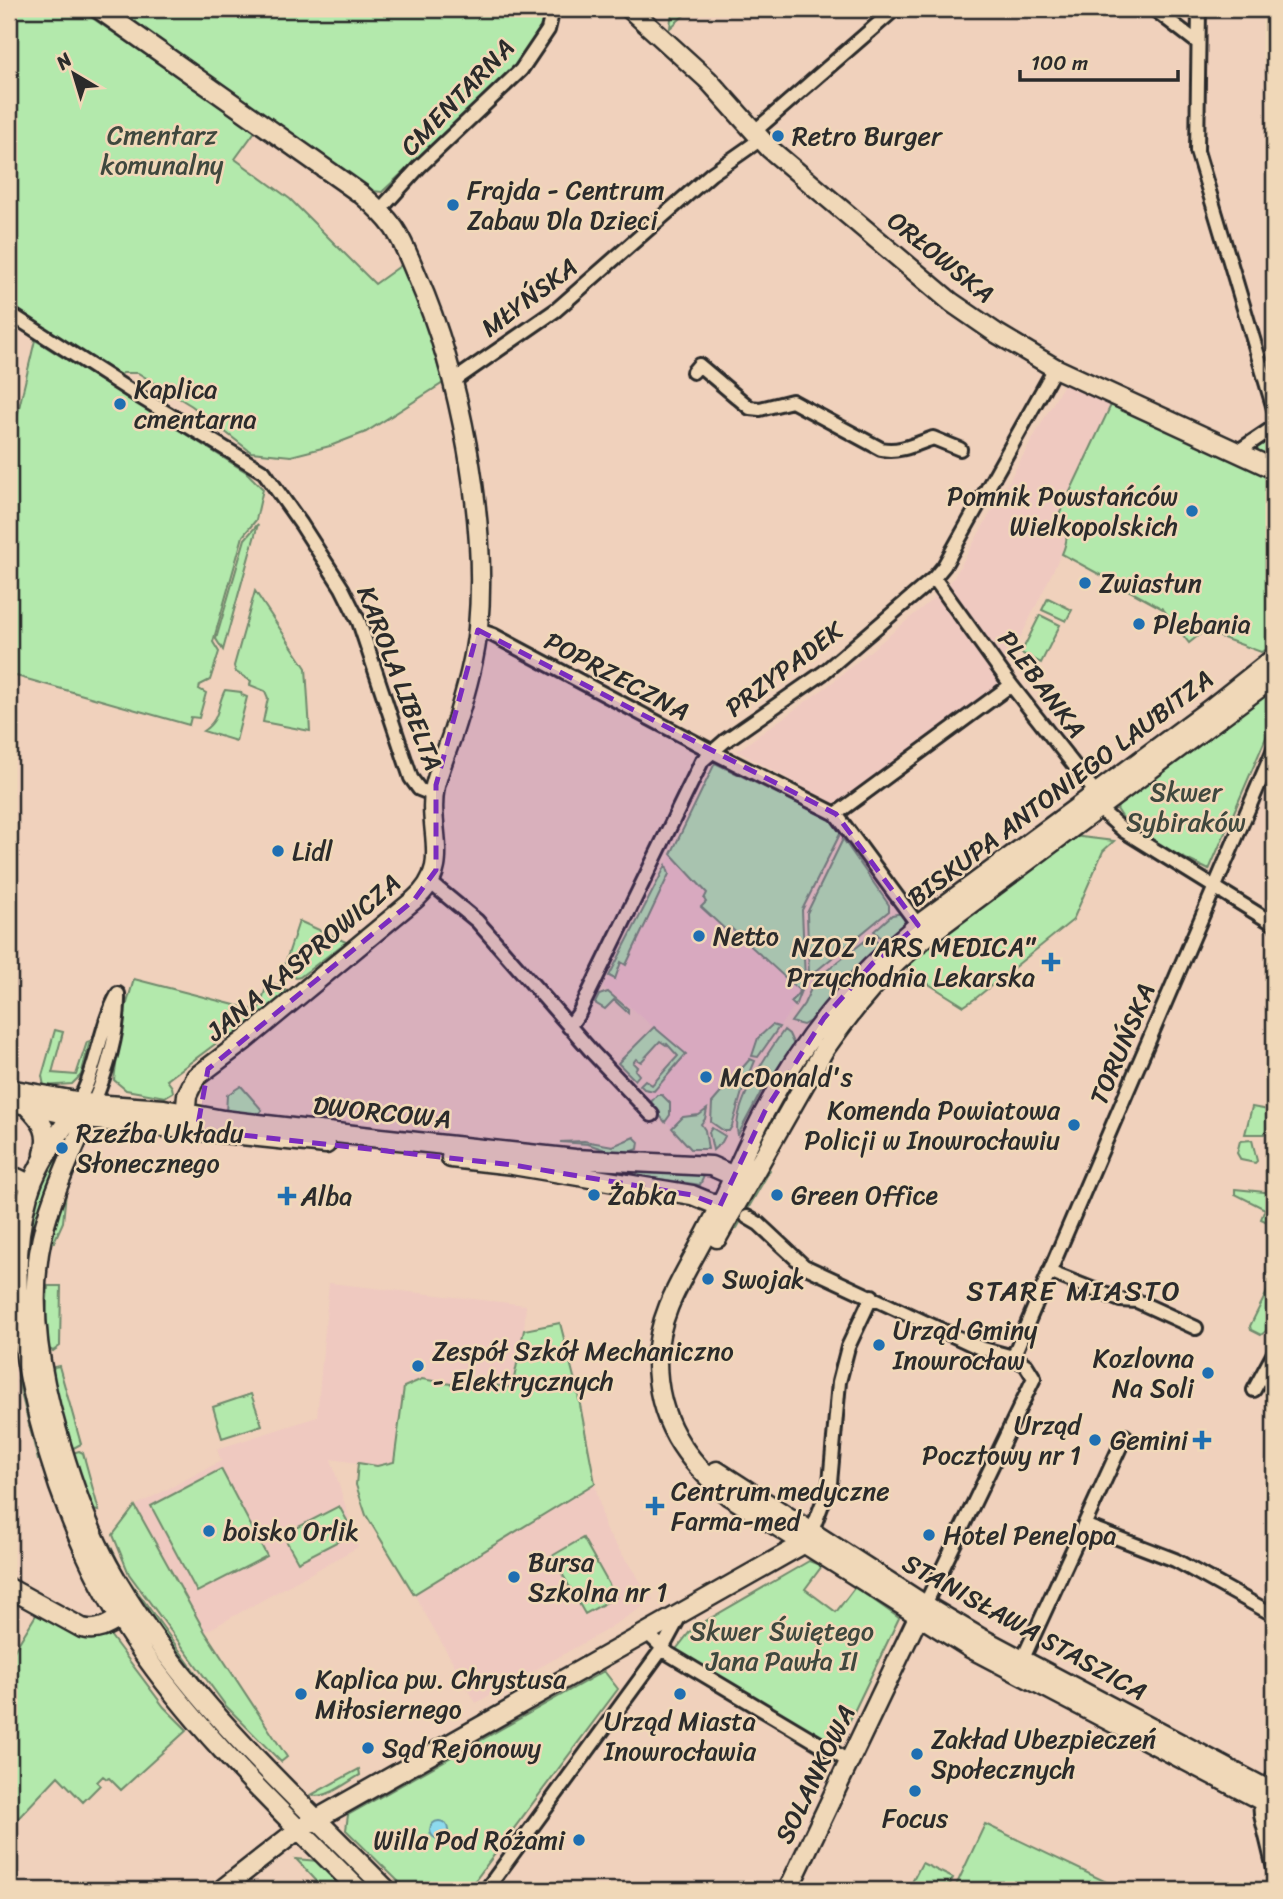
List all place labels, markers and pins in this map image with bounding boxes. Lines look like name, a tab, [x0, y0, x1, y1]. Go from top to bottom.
place label: Retro Burger	[792, 113, 943, 159]
marker: Retro Burger	[770, 128, 786, 144]
place label: Frajda - Centrum Zabaw Dla Dzieci	[467, 167, 664, 243]
marker: Frajda - Centrum Zabaw Dla Dzieci	[445, 197, 461, 213]
place label: Kaplica cmentarna	[134, 366, 257, 442]
marker: Kaplica cmentarna	[112, 396, 128, 412]
place label: Pomnik Powstańców Wielkopolskich	[947, 473, 1178, 549]
marker: Pomnik Powstańców Wielkopolskich	[1184, 503, 1200, 519]
place label: Zwiastun	[1099, 560, 1202, 606]
marker: Zwiastun	[1077, 575, 1093, 591]
place label: Plebania	[1153, 601, 1251, 647]
marker: Plebania	[1131, 616, 1147, 632]
place label: Lidl	[292, 828, 333, 874]
marker: Lidl	[270, 843, 286, 859]
place label: Netto	[713, 913, 779, 959]
place label: NZOZ "ARS MEDICA" Przychodnia Lekarska	[787, 924, 1037, 1000]
marker: Netto	[691, 928, 707, 944]
marker: NZOZ "ARS MEDICA" Przychodnia Lekarska	[1041, 952, 1061, 972]
place label: McDonald's	[720, 1054, 853, 1100]
marker: McDonald's	[698, 1069, 714, 1085]
place label: Komenda Powiatowa Policji w Inowrocławiu	[804, 1087, 1061, 1163]
place label: Rzeźba Układu Słonecznego	[76, 1110, 244, 1186]
marker: Komenda Powiatowa Policji w Inowrocławiu	[1066, 1117, 1082, 1133]
marker: Rzeźba Układu Słonecznego	[54, 1140, 70, 1156]
place label: Żabka	[608, 1172, 677, 1218]
place label: Green Office	[791, 1172, 938, 1218]
place label: Alba	[300, 1173, 352, 1219]
marker: Żabka	[586, 1187, 602, 1203]
marker: Green Office	[769, 1187, 785, 1203]
marker: Alba	[279, 1188, 295, 1204]
place label: Swojak	[722, 1256, 805, 1302]
marker: Swojak	[700, 1271, 716, 1287]
place label: Urząd Gminy Inowrocław	[892, 1307, 1038, 1383]
place label: Zespół Szkół Mechaniczno - Elektrycznych	[432, 1328, 734, 1404]
place label: Kozlovna Na Soli	[1093, 1335, 1195, 1411]
marker: Urząd Gminy Inowrocław	[871, 1337, 887, 1353]
marker: Zespół Szkół Mechaniczno - Elektrycznych	[410, 1358, 426, 1374]
marker: Kozlovna Na Soli	[1200, 1365, 1216, 1381]
place label: Urząd Pocztowy nr 1	[922, 1402, 1083, 1478]
place label: Gemini	[1110, 1417, 1189, 1463]
marker: Urząd Pocztowy nr 1	[1087, 1432, 1103, 1448]
marker: Gemini	[1194, 1432, 1210, 1448]
place label: Centrum medyczne Farma-med	[671, 1468, 890, 1544]
marker: Centrum medyczne Farma-med	[645, 1496, 665, 1516]
place label: boisko Orlik	[223, 1508, 359, 1554]
place label: Hotel Penelopa	[943, 1512, 1116, 1558]
marker: boisko Orlik	[201, 1523, 217, 1539]
marker: Hotel Penelopa	[921, 1527, 937, 1543]
place label: Bursa Szkolna nr 1	[528, 1539, 668, 1615]
marker: Bursa Szkolna nr 1	[506, 1569, 522, 1585]
place label: Kaplica pw. Chrystusa Miłosiernego	[315, 1656, 567, 1732]
marker: Kaplica pw. Chrystusa Miłosiernego	[293, 1686, 309, 1702]
marker: Urząd Miasta Inowrocławia	[672, 1686, 688, 1702]
place label: Urząd Miasta Inowrocławia	[603, 1698, 757, 1774]
place label: Zakład Ubezpieczeń Społecznych	[931, 1716, 1157, 1792]
place label: Sąd Rejonowy	[382, 1725, 542, 1771]
marker: Sąd Rejonowy	[360, 1740, 376, 1756]
marker: Zakład Ubezpieczeń Społecznych	[909, 1746, 925, 1762]
marker: Focus	[907, 1783, 923, 1799]
place label: Focus	[882, 1795, 948, 1841]
place label: Willa Pod Różami	[373, 1817, 566, 1863]
marker: Willa Pod Różami	[571, 1832, 587, 1848]

